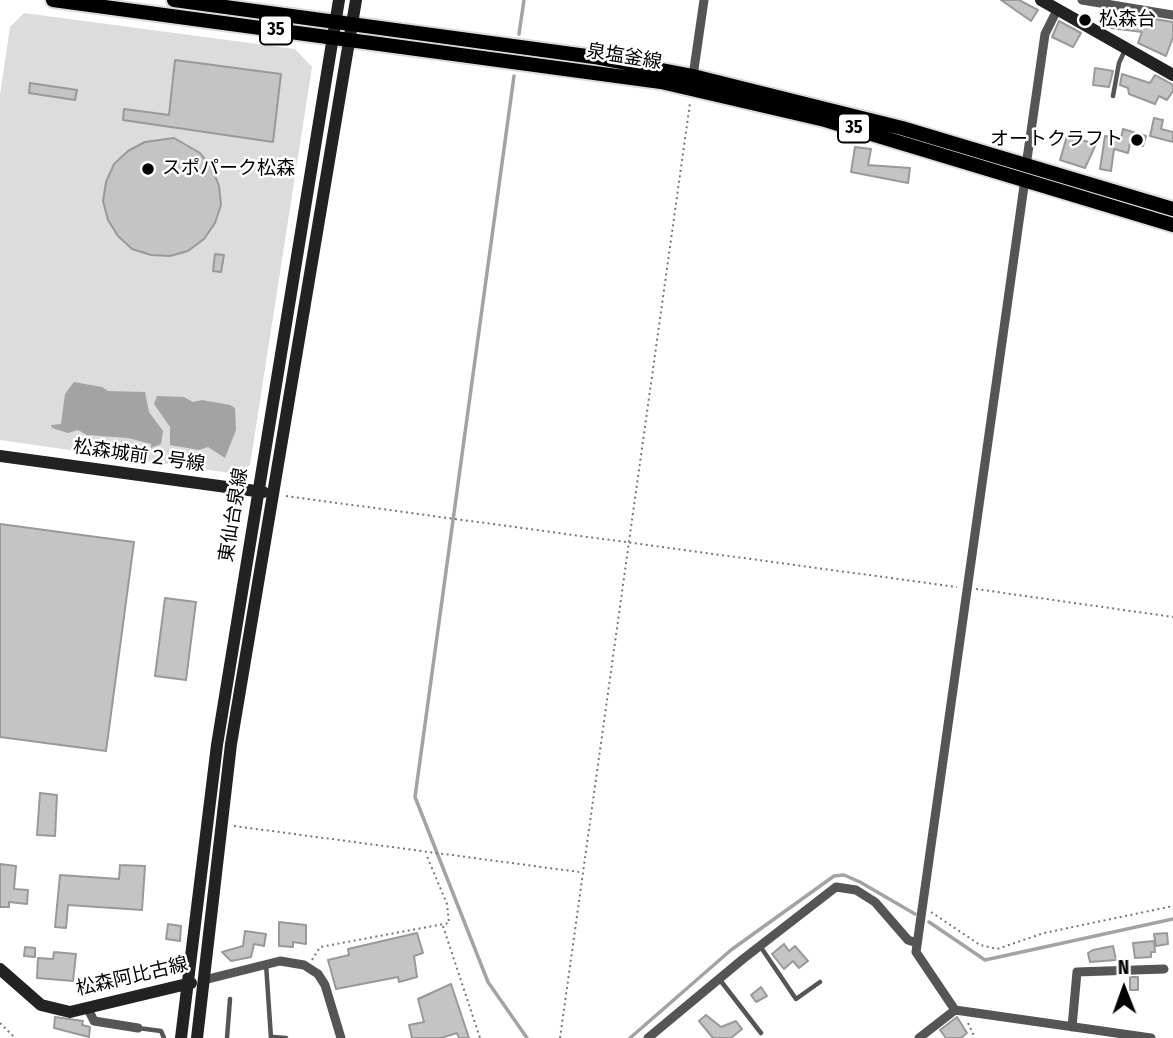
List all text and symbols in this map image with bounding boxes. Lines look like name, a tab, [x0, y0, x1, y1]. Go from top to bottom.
place label: 松森台	[1099, 9, 1156, 31]
marker: 松森台	[1077, 12, 1093, 28]
road number: 35	[260, 15, 292, 44]
street label: 泉塩釜線	[585, 40, 663, 74]
road number: 35	[838, 113, 870, 142]
place label: オートクラフト	[990, 129, 1123, 151]
marker: オートクラフト	[1129, 132, 1145, 148]
place label: スポパーク松森	[162, 158, 295, 180]
marker: スポパーク松森	[140, 161, 156, 177]
street label: 松森城前２号線	[72, 435, 206, 477]
street label: 東仙台泉線	[215, 466, 253, 564]
street label: 松森阿比古線	[74, 953, 190, 1001]
north arrow	[1089, 954, 1159, 1024]
text: N	[1118, 956, 1130, 979]

